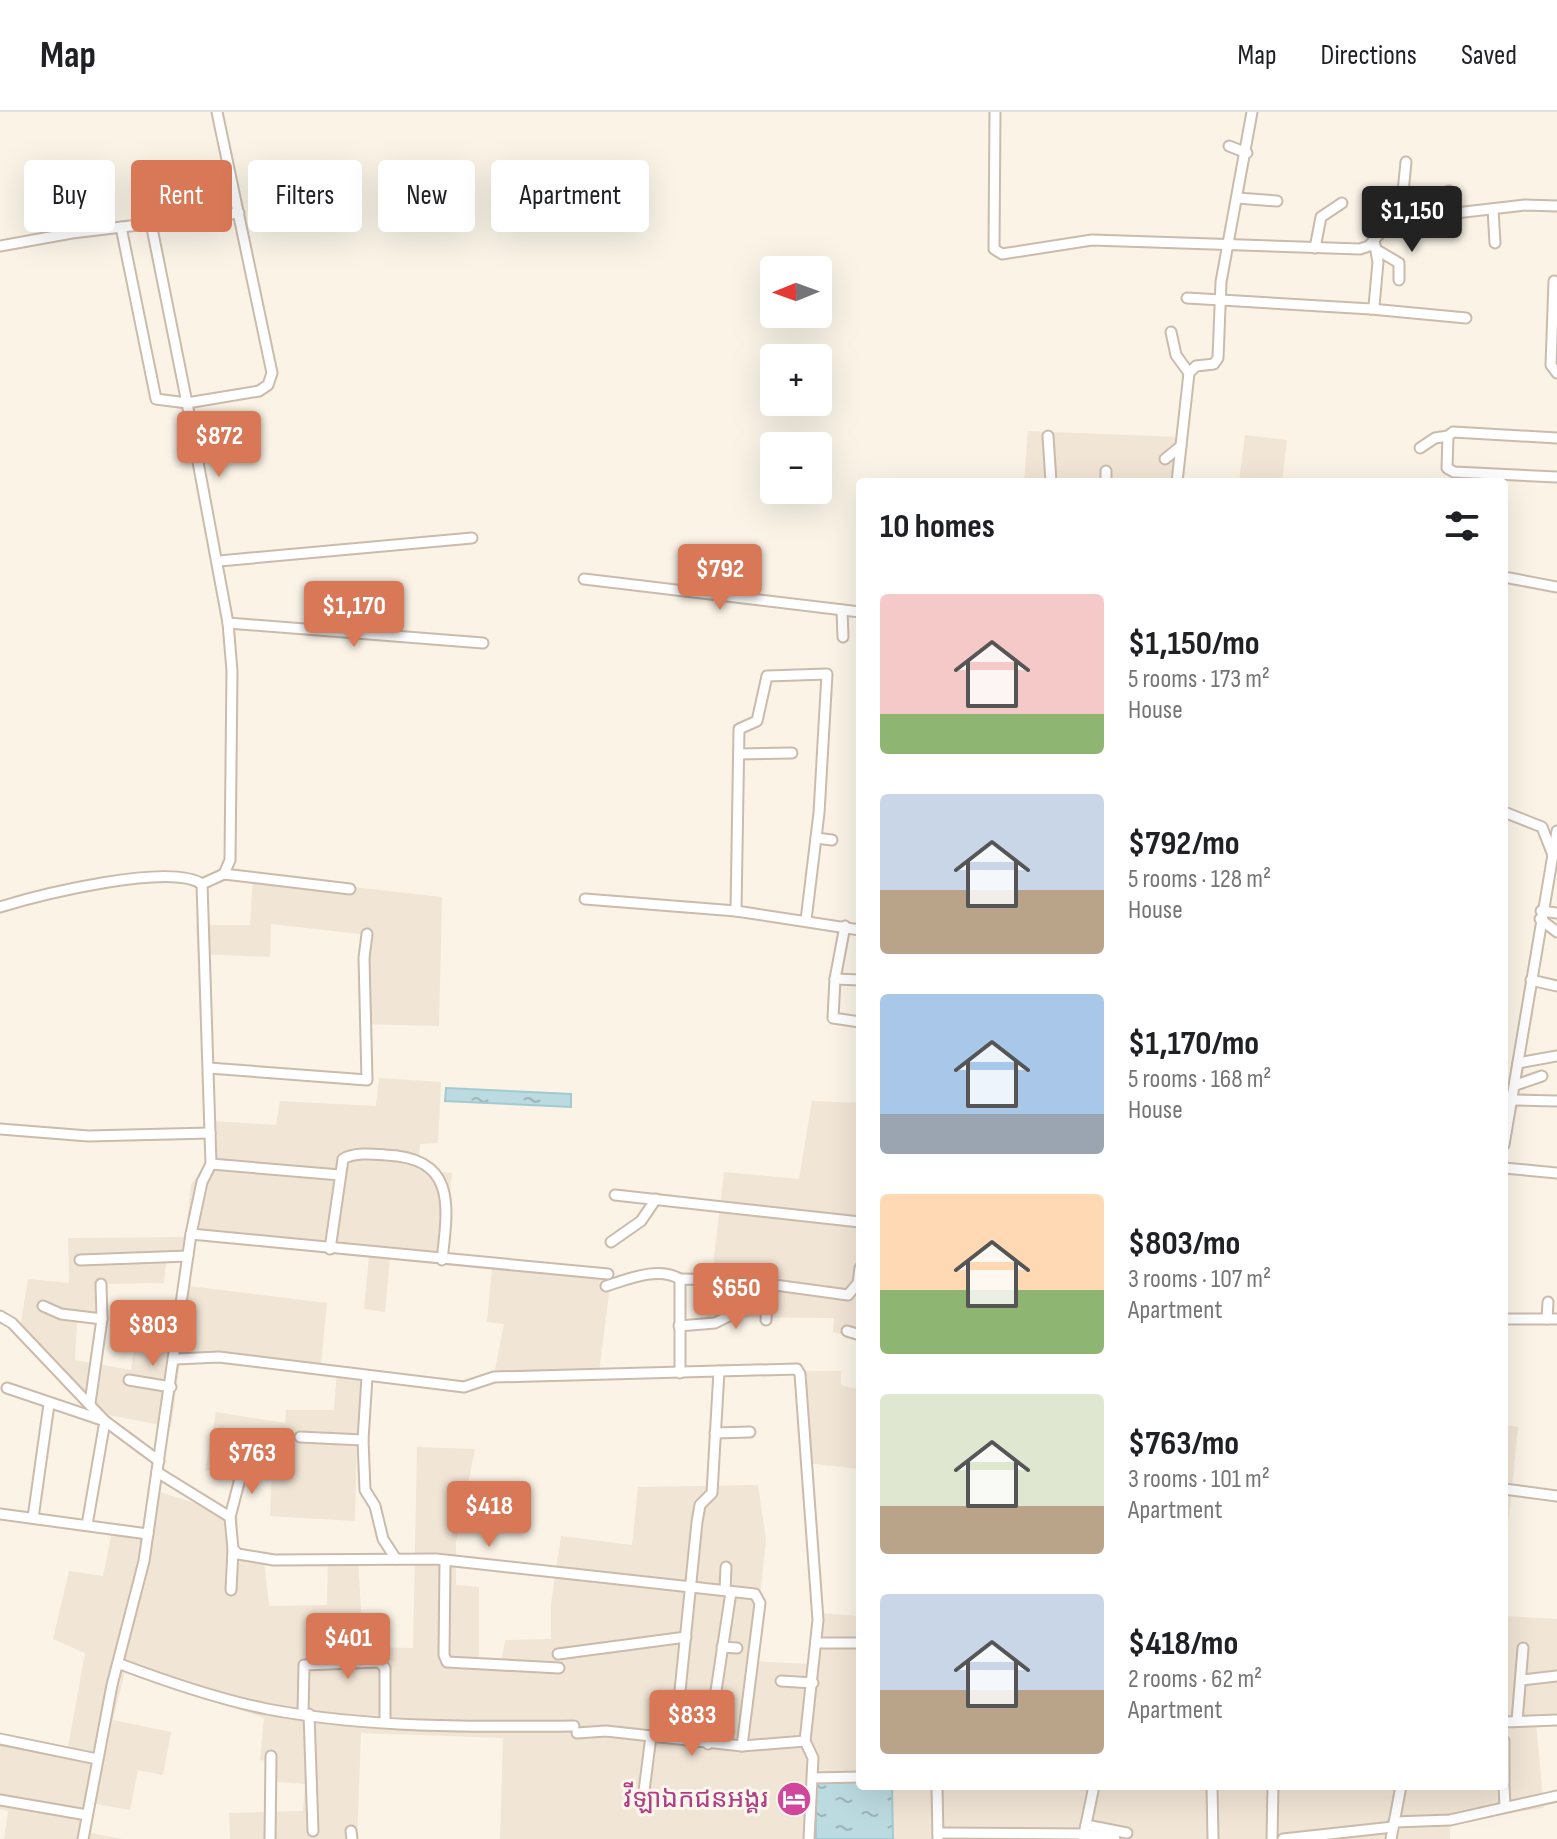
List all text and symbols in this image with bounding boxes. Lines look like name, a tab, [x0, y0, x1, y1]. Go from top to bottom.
text: Map	[40, 33, 96, 78]
text: Map	[1238, 39, 1277, 72]
text: Directions	[1321, 39, 1417, 72]
text: Saved	[1461, 39, 1517, 72]
chip: Buy	[24, 160, 115, 232]
chip: Rent	[131, 160, 232, 232]
chip: Filters	[248, 160, 362, 232]
chip: New	[378, 160, 475, 232]
chip: Apartment	[491, 160, 649, 232]
pin: $1,150	[1347, 186, 1477, 254]
text: $1,150	[1380, 196, 1444, 227]
north arrow	[760, 256, 832, 328]
map controls	[760, 256, 832, 504]
button: +	[760, 344, 832, 416]
pin: $872	[172, 411, 266, 479]
text: $872	[195, 421, 243, 452]
button: −	[760, 432, 832, 504]
icon: filters	[1440, 504, 1484, 548]
text: 10 homes	[880, 506, 995, 547]
pin: $792	[673, 544, 767, 612]
text: $792	[696, 554, 744, 585]
pin: $1,170	[289, 581, 419, 649]
text: $1,170	[322, 591, 386, 622]
text: $1,150/mo	[1128, 623, 1260, 664]
icon: home	[944, 626, 1040, 722]
text: 5 rooms · 173 m²	[1128, 664, 1270, 695]
text: House	[1128, 695, 1183, 726]
text: $792/mo	[1128, 823, 1240, 864]
icon: home	[944, 826, 1040, 922]
text: 5 rooms · 128 m²	[1128, 864, 1271, 895]
text: House	[1128, 895, 1183, 926]
text: $1,170/mo	[1128, 1023, 1259, 1064]
icon: home	[944, 1026, 1040, 1122]
text: 5 rooms · 168 m²	[1128, 1064, 1271, 1095]
text: House	[1128, 1095, 1183, 1126]
text: $803/mo	[1128, 1223, 1240, 1264]
icon: home	[944, 1226, 1040, 1322]
pin: $650	[689, 1263, 783, 1331]
text: 3 rooms · 107 m²	[1128, 1264, 1271, 1295]
text: $650	[711, 1273, 761, 1304]
text: Apartment	[1128, 1295, 1222, 1326]
pin: $803	[106, 1300, 200, 1368]
text: $803	[128, 1310, 178, 1341]
text: $763/mo	[1128, 1423, 1239, 1464]
icon: home	[944, 1426, 1040, 1522]
pin: $763	[205, 1428, 299, 1496]
text: $763	[228, 1438, 276, 1469]
text: 3 rooms · 101 m²	[1128, 1464, 1270, 1495]
pin: $418	[442, 1481, 536, 1549]
text: $418	[465, 1491, 513, 1522]
text: Apartment	[1128, 1495, 1222, 1526]
pin: $401	[301, 1613, 395, 1681]
text: $401	[324, 1623, 372, 1654]
text: $418/mo	[1128, 1623, 1238, 1664]
icon: home	[944, 1626, 1040, 1722]
text: 2 rooms · 62 m²	[1128, 1664, 1262, 1695]
pin: $833	[645, 1690, 739, 1758]
text: Apartment	[1128, 1695, 1222, 1726]
text: $833	[668, 1700, 716, 1731]
hotel icon: វីឡាឯកជនអង្គរ	[775, 1780, 813, 1818]
place label: វីឡាឯកជនអង្គរ	[623, 1781, 768, 1815]

